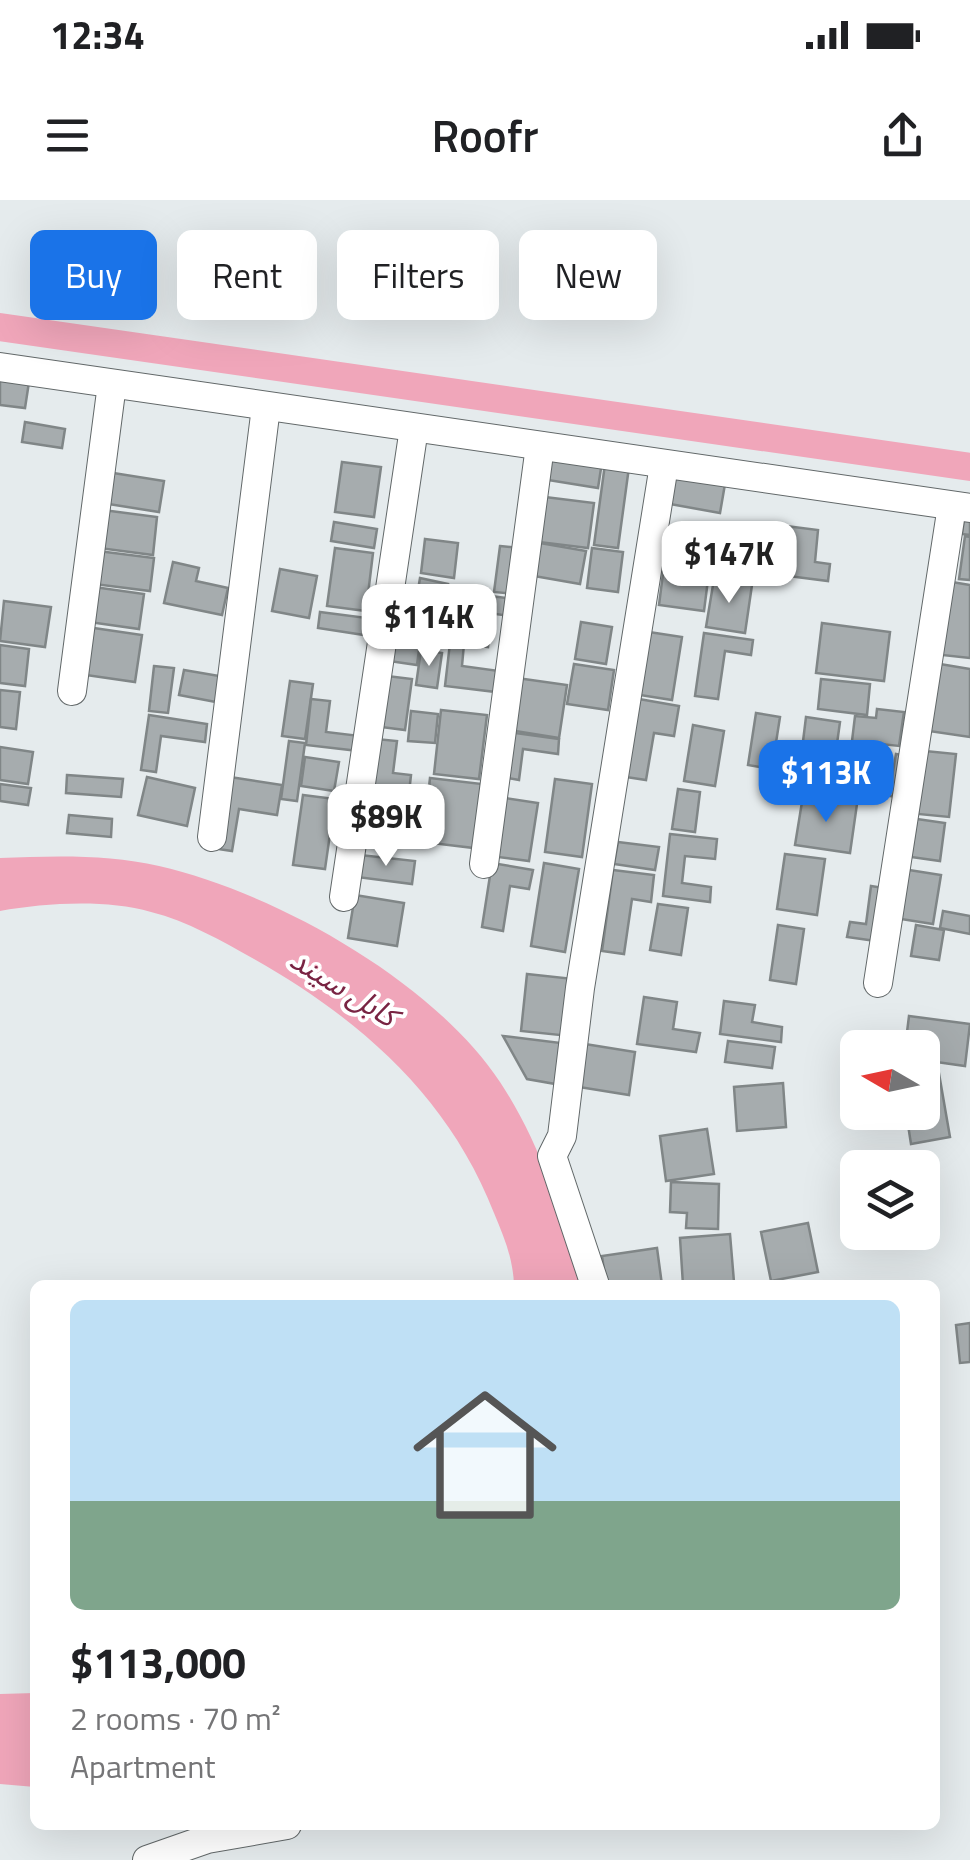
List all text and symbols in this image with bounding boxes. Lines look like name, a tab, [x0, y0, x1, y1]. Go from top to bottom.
text: 12:34	[50, 6, 145, 64]
text: Roofr	[432, 101, 538, 169]
icon: menu	[40, 108, 95, 163]
icon: share	[875, 108, 930, 163]
chip: Buy	[30, 230, 157, 320]
chip: Rent	[177, 230, 317, 320]
chip: Filters	[337, 230, 499, 320]
chip: New	[519, 230, 657, 320]
pin: $147K	[659, 521, 799, 606]
text: $147K	[684, 529, 774, 577]
pin: $114K	[359, 584, 499, 669]
text: $114K	[384, 592, 474, 640]
pin: $113K	[756, 740, 896, 825]
text: $113K	[781, 748, 871, 796]
pin: $89K	[327, 784, 445, 869]
text: $89K	[350, 792, 422, 840]
water label: کابل سيند	[282, 936, 411, 1041]
north arrow	[840, 1030, 940, 1130]
map controls	[840, 1030, 940, 1250]
button: layers	[840, 1150, 940, 1250]
icon: home	[395, 1365, 575, 1545]
text: $113,000	[70, 1630, 246, 1694]
text: 2 rooms · 70 m²	[70, 1694, 281, 1742]
text: Apartment	[70, 1742, 216, 1790]

